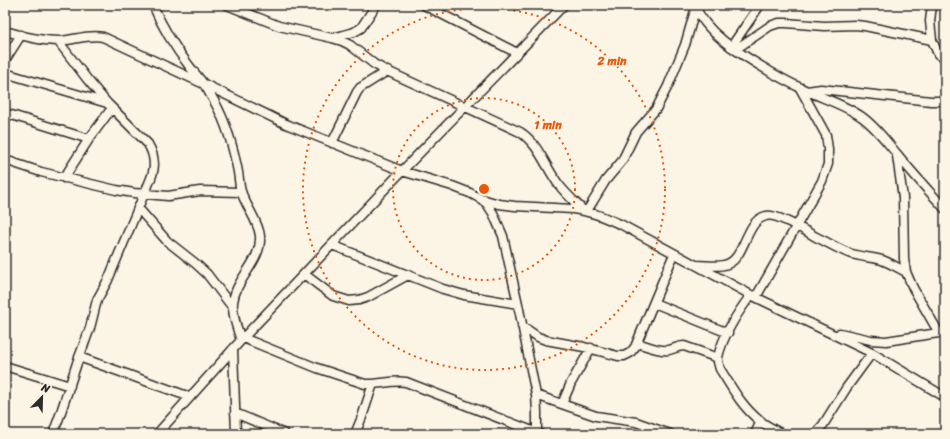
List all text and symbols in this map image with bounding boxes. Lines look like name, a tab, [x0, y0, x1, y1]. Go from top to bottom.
text: 2 min	[596, 50, 627, 72]
text: 1 min	[534, 114, 562, 136]
centre of rings	[477, 182, 491, 196]
north arrow	[22, 377, 62, 417]
text: N	[38, 378, 53, 399]

